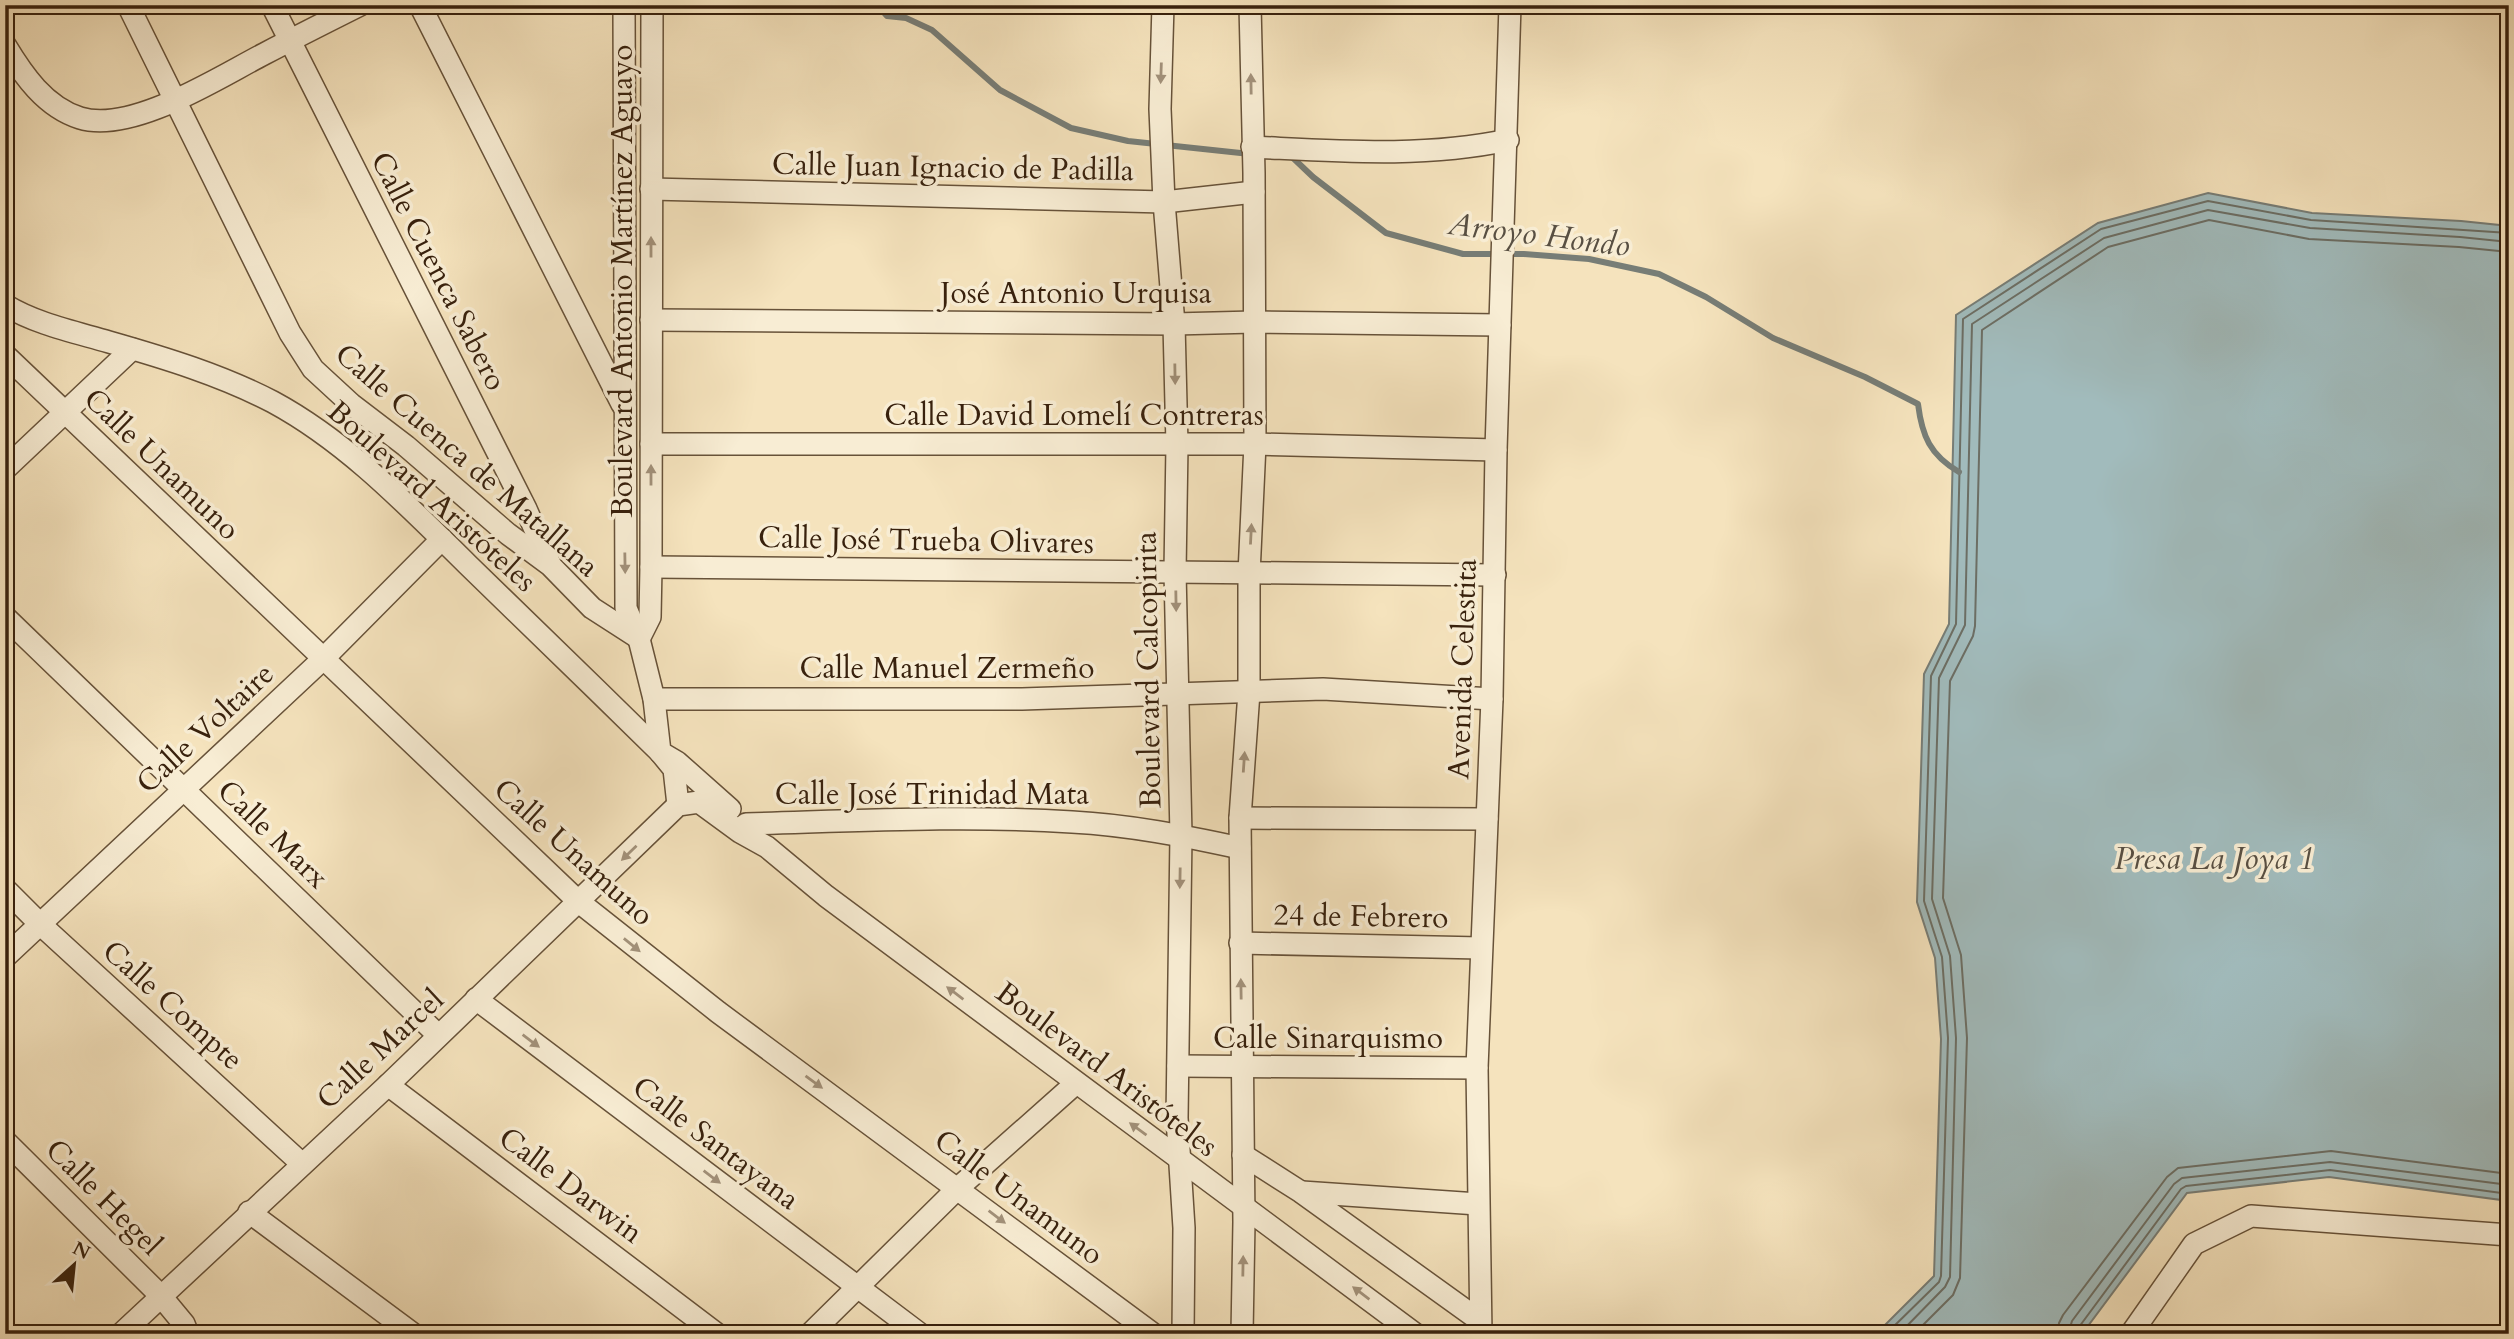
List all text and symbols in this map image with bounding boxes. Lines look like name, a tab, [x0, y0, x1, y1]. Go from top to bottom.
street label: Boulevard Antonio Martínez Aguayo	[602, 44, 643, 518]
one-way arrow	[1155, 63, 1167, 85]
one-way arrow	[1245, 73, 1257, 95]
street label: Calle Juan Ignacio de Padilla	[772, 144, 1134, 191]
street label: Calle Cuenca Sabero	[361, 145, 516, 397]
water label: Arroyo Hondo	[1444, 202, 1633, 268]
one-way arrow	[645, 236, 657, 258]
street label: José Antonio Urquisa	[936, 273, 1212, 314]
street label: Calle Cuenca de Matallana	[326, 334, 607, 586]
one-way arrow	[1169, 363, 1181, 385]
street label: Calle Unamuno	[75, 379, 249, 549]
street label: Boulevard Aristóteles	[318, 391, 545, 601]
street label: Calle David Lomelí Contreras	[884, 395, 1264, 436]
one-way arrow	[645, 464, 657, 486]
street label: Calle José Trueba Olivares	[758, 517, 1094, 564]
one-way arrow	[1245, 523, 1256, 545]
street label: Boulevard Calcopirita	[1126, 531, 1171, 809]
one-way arrow	[619, 553, 631, 575]
street label: Avenida Celestita	[1438, 558, 1487, 780]
one-way arrow	[1170, 591, 1181, 613]
street label: Calle Manuel Zermeño	[799, 648, 1095, 689]
street label: Calle Voltaire	[128, 654, 283, 803]
one-way arrow	[1239, 750, 1250, 772]
street label: Calle Unamuno	[485, 769, 663, 935]
street label: Calle Marx	[208, 771, 337, 898]
street label: Calle José Trinidad Mata	[775, 774, 1089, 815]
water label: Presa La Joya 1	[2114, 837, 2314, 881]
one-way arrow	[622, 844, 638, 861]
one-way arrow	[1174, 867, 1186, 889]
street label: 24 de Febrero	[1273, 894, 1449, 939]
street label: Calle Compte	[93, 931, 252, 1080]
one-way arrow	[624, 937, 641, 952]
street label: Boulevard Aristóteles	[987, 972, 1226, 1166]
one-way arrow	[1235, 978, 1247, 1000]
street label: Calle Marcel	[308, 980, 453, 1119]
one-way arrow	[947, 986, 965, 1001]
street label: Calle Sinarquismo	[1213, 1018, 1443, 1059]
one-way arrow	[521, 1033, 539, 1048]
street label: Calle Santayana	[624, 1067, 808, 1220]
one-way arrow	[805, 1075, 823, 1089]
street label: Calle Darwin	[490, 1118, 651, 1253]
street label: Calle Unamuno	[926, 1120, 1112, 1275]
one-way arrow	[1129, 1123, 1147, 1137]
street label: Calle Hegel	[36, 1130, 171, 1265]
one-way arrow	[703, 1170, 721, 1185]
one-way arrow	[988, 1210, 1006, 1224]
north arrow	[38, 1230, 108, 1300]
text: N	[68, 1235, 95, 1266]
one-way arrow	[1237, 1254, 1249, 1276]
one-way arrow	[1351, 1286, 1370, 1300]

